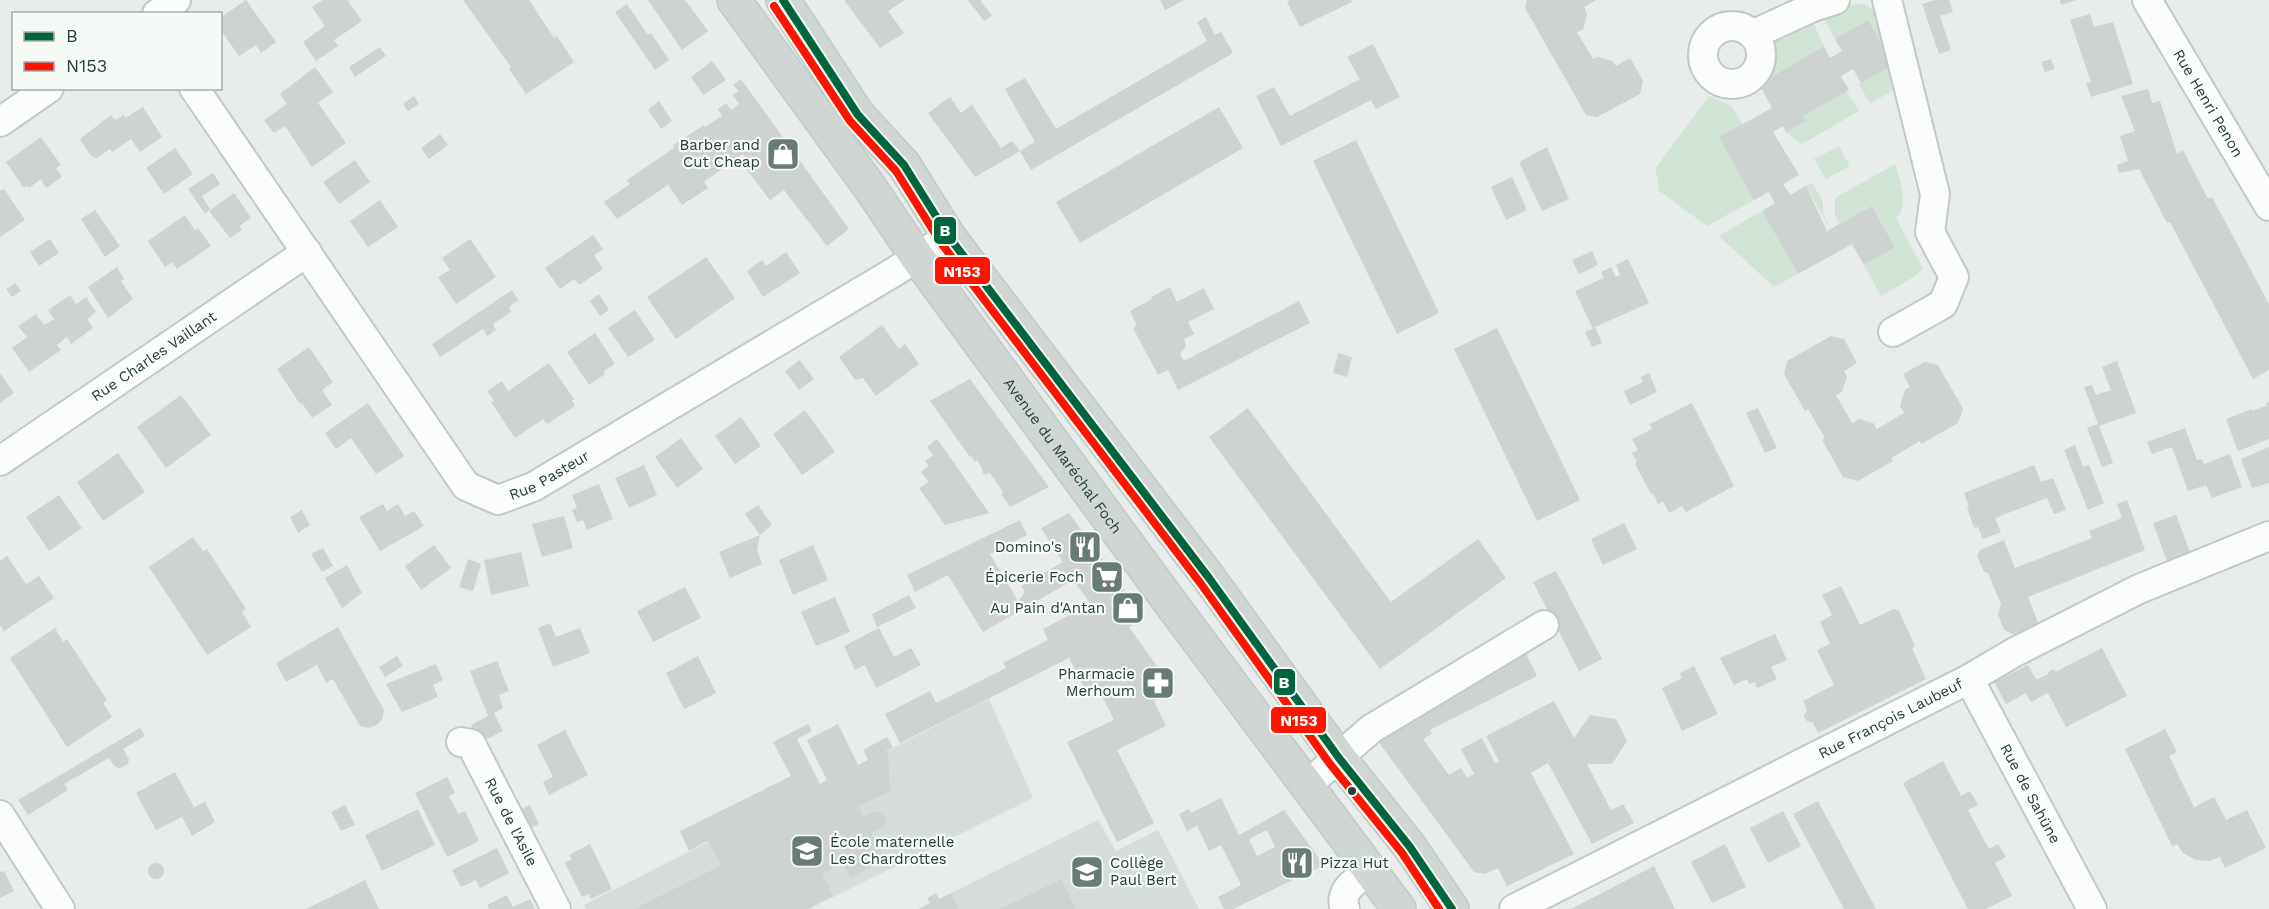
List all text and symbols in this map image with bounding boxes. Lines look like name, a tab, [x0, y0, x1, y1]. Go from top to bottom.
legend	[12, 12, 222, 90]
text: B	[66, 25, 78, 46]
street label: Rue Henri Penon	[2169, 46, 2247, 160]
text: N153	[66, 55, 107, 76]
place label: Barber and Cut Cheap	[679, 136, 760, 171]
shop icon: Barber and Cut Cheap	[765, 136, 801, 172]
line badge: B	[933, 216, 957, 245]
text: B	[940, 221, 951, 240]
line badge: N153	[934, 256, 991, 285]
text: N153	[943, 262, 981, 281]
street label: Rue Charles Vaillant	[88, 307, 220, 405]
street label: Avenue du Maréchal Foch	[1000, 375, 1126, 537]
street label: Rue Pasteur	[507, 446, 593, 504]
restaurant icon: Domino's	[1067, 529, 1103, 565]
place label: Domino's	[995, 538, 1062, 556]
supermarket icon: Épicerie Foch	[1089, 559, 1125, 595]
place label: Épicerie Foch	[985, 568, 1084, 586]
shop icon: Au Pain d'Antan	[1110, 590, 1146, 626]
place label: Au Pain d'Antan	[990, 599, 1105, 617]
place label: Pharmacie Merhoum	[1058, 665, 1135, 700]
pharmacy icon: Pharmacie Merhoum	[1140, 665, 1176, 701]
line badge: B	[1273, 668, 1296, 696]
text: B	[1279, 673, 1290, 692]
street label: Rue François Laubeuf	[1815, 675, 1966, 763]
line badge: N153	[1270, 706, 1327, 734]
text: N153	[1280, 711, 1318, 730]
street label: Rue de Sahüne	[1996, 741, 2064, 847]
street label: Rue de l'Asile	[481, 775, 541, 869]
unlabelled marker	[1346, 785, 1358, 797]
school or university icon: École maternelle Les Chardrottes	[789, 833, 825, 869]
place label: École maternelle Les Chardrottes	[830, 833, 954, 868]
restaurant icon: Pizza Hut	[1279, 845, 1315, 881]
school or university icon: Collège Paul Bert	[1069, 854, 1105, 890]
place label: Collège Paul Bert	[1110, 854, 1177, 889]
place label: Pizza Hut	[1320, 854, 1390, 872]

